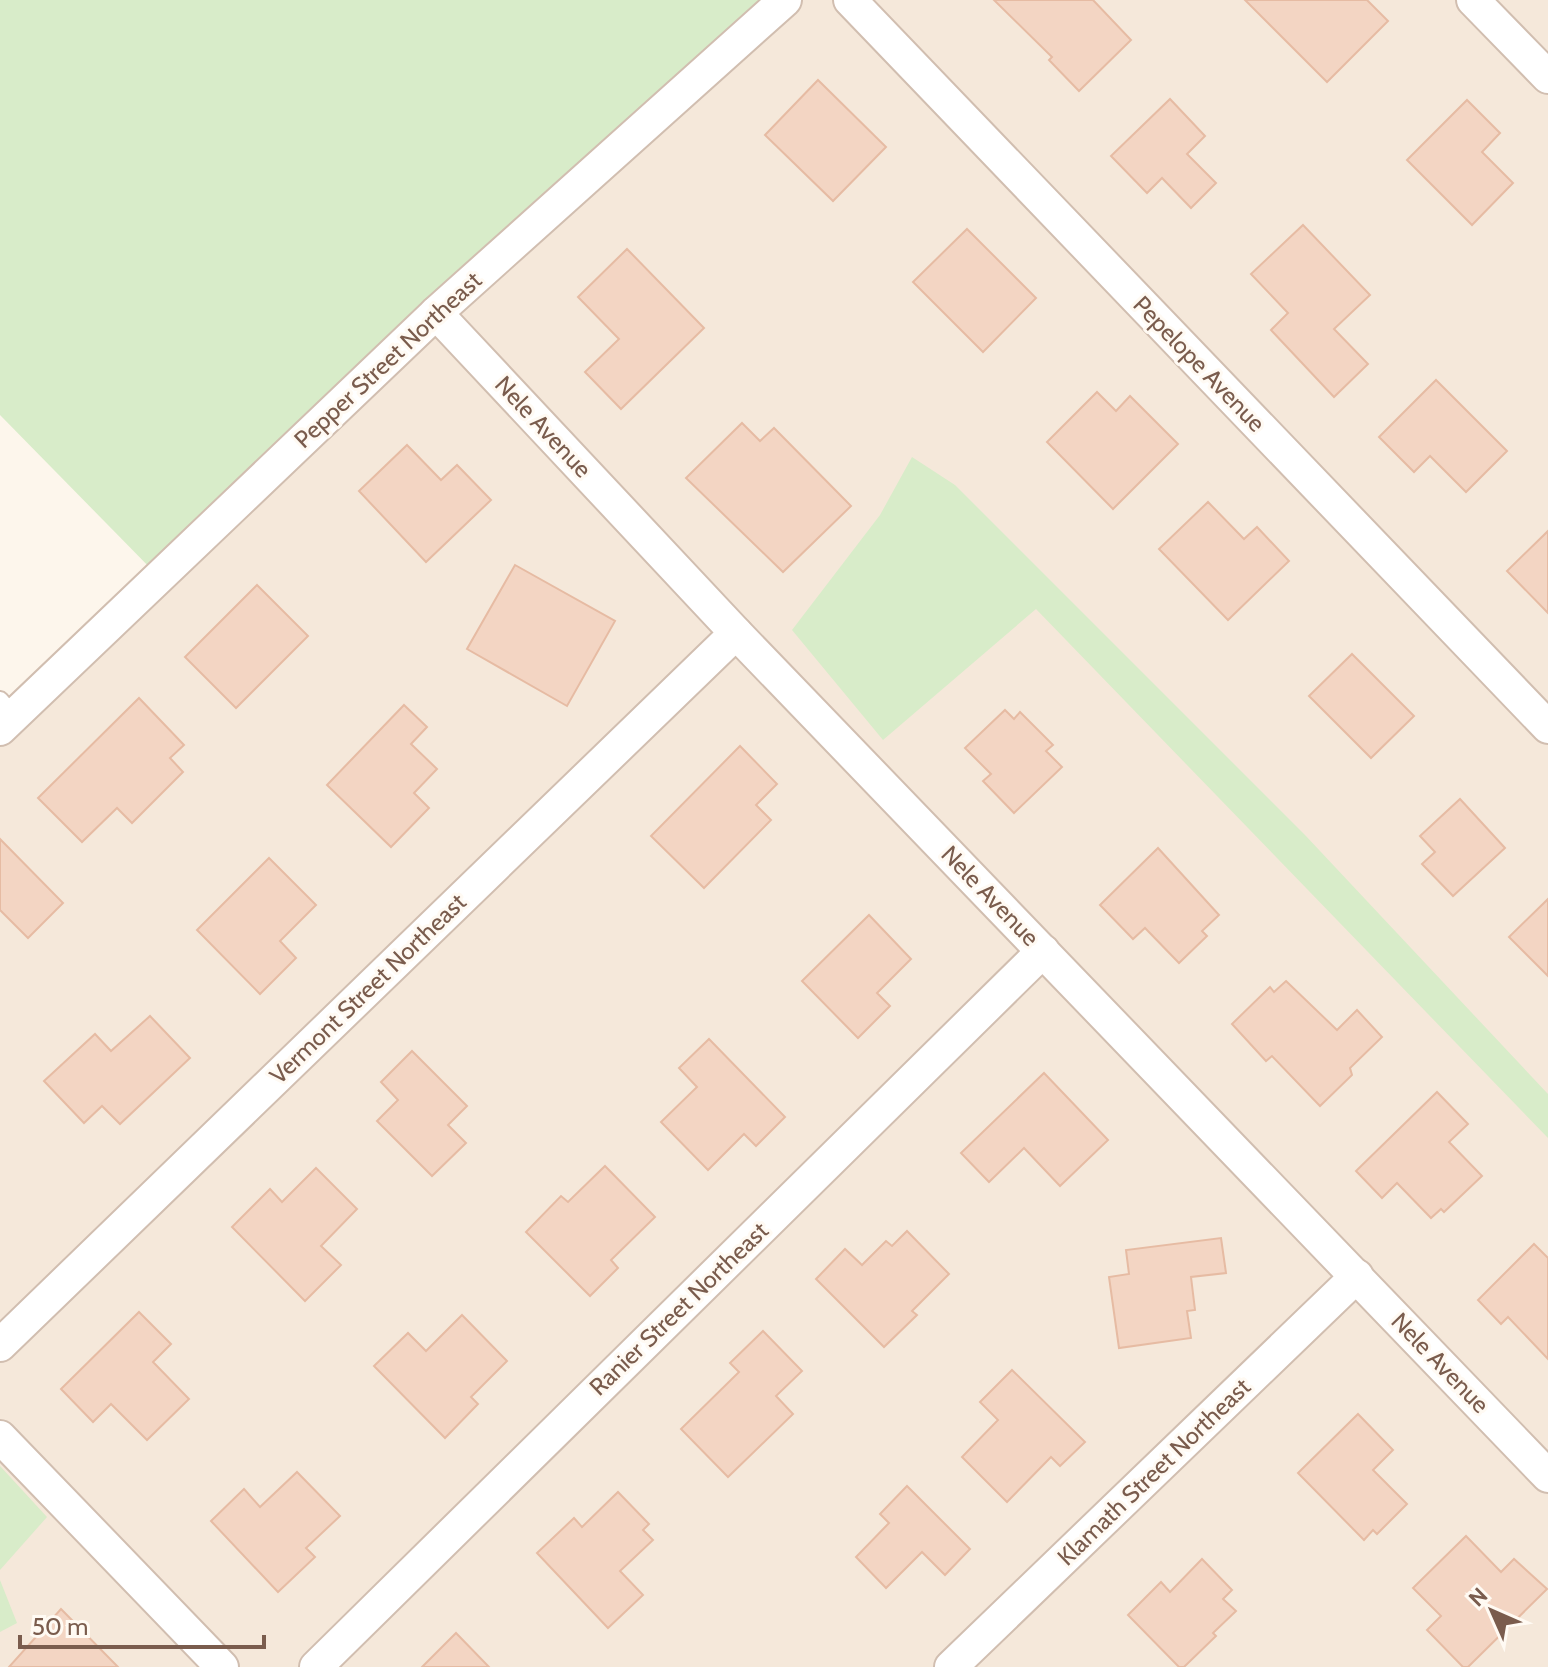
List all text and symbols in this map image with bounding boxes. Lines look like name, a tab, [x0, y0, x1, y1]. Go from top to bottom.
street label: Pepper Street Northeast	[288, 265, 487, 454]
street label: Pepelope Avenue	[1127, 290, 1271, 437]
street label: Nele Avenue	[489, 370, 598, 483]
street label: Nele Avenue	[935, 839, 1045, 952]
street label: Vermont Street Northeast	[264, 887, 472, 1090]
street label: Ranier Street Northeast	[583, 1216, 774, 1401]
street label: Nele Avenue	[1385, 1306, 1495, 1419]
street label: Klamath Street Northeast	[1051, 1372, 1256, 1571]
north arrow	[1452, 1571, 1532, 1651]
text: N	[1463, 1582, 1493, 1612]
scale bar	[20, 1599, 264, 1649]
text: 50 m	[32, 1612, 88, 1641]

